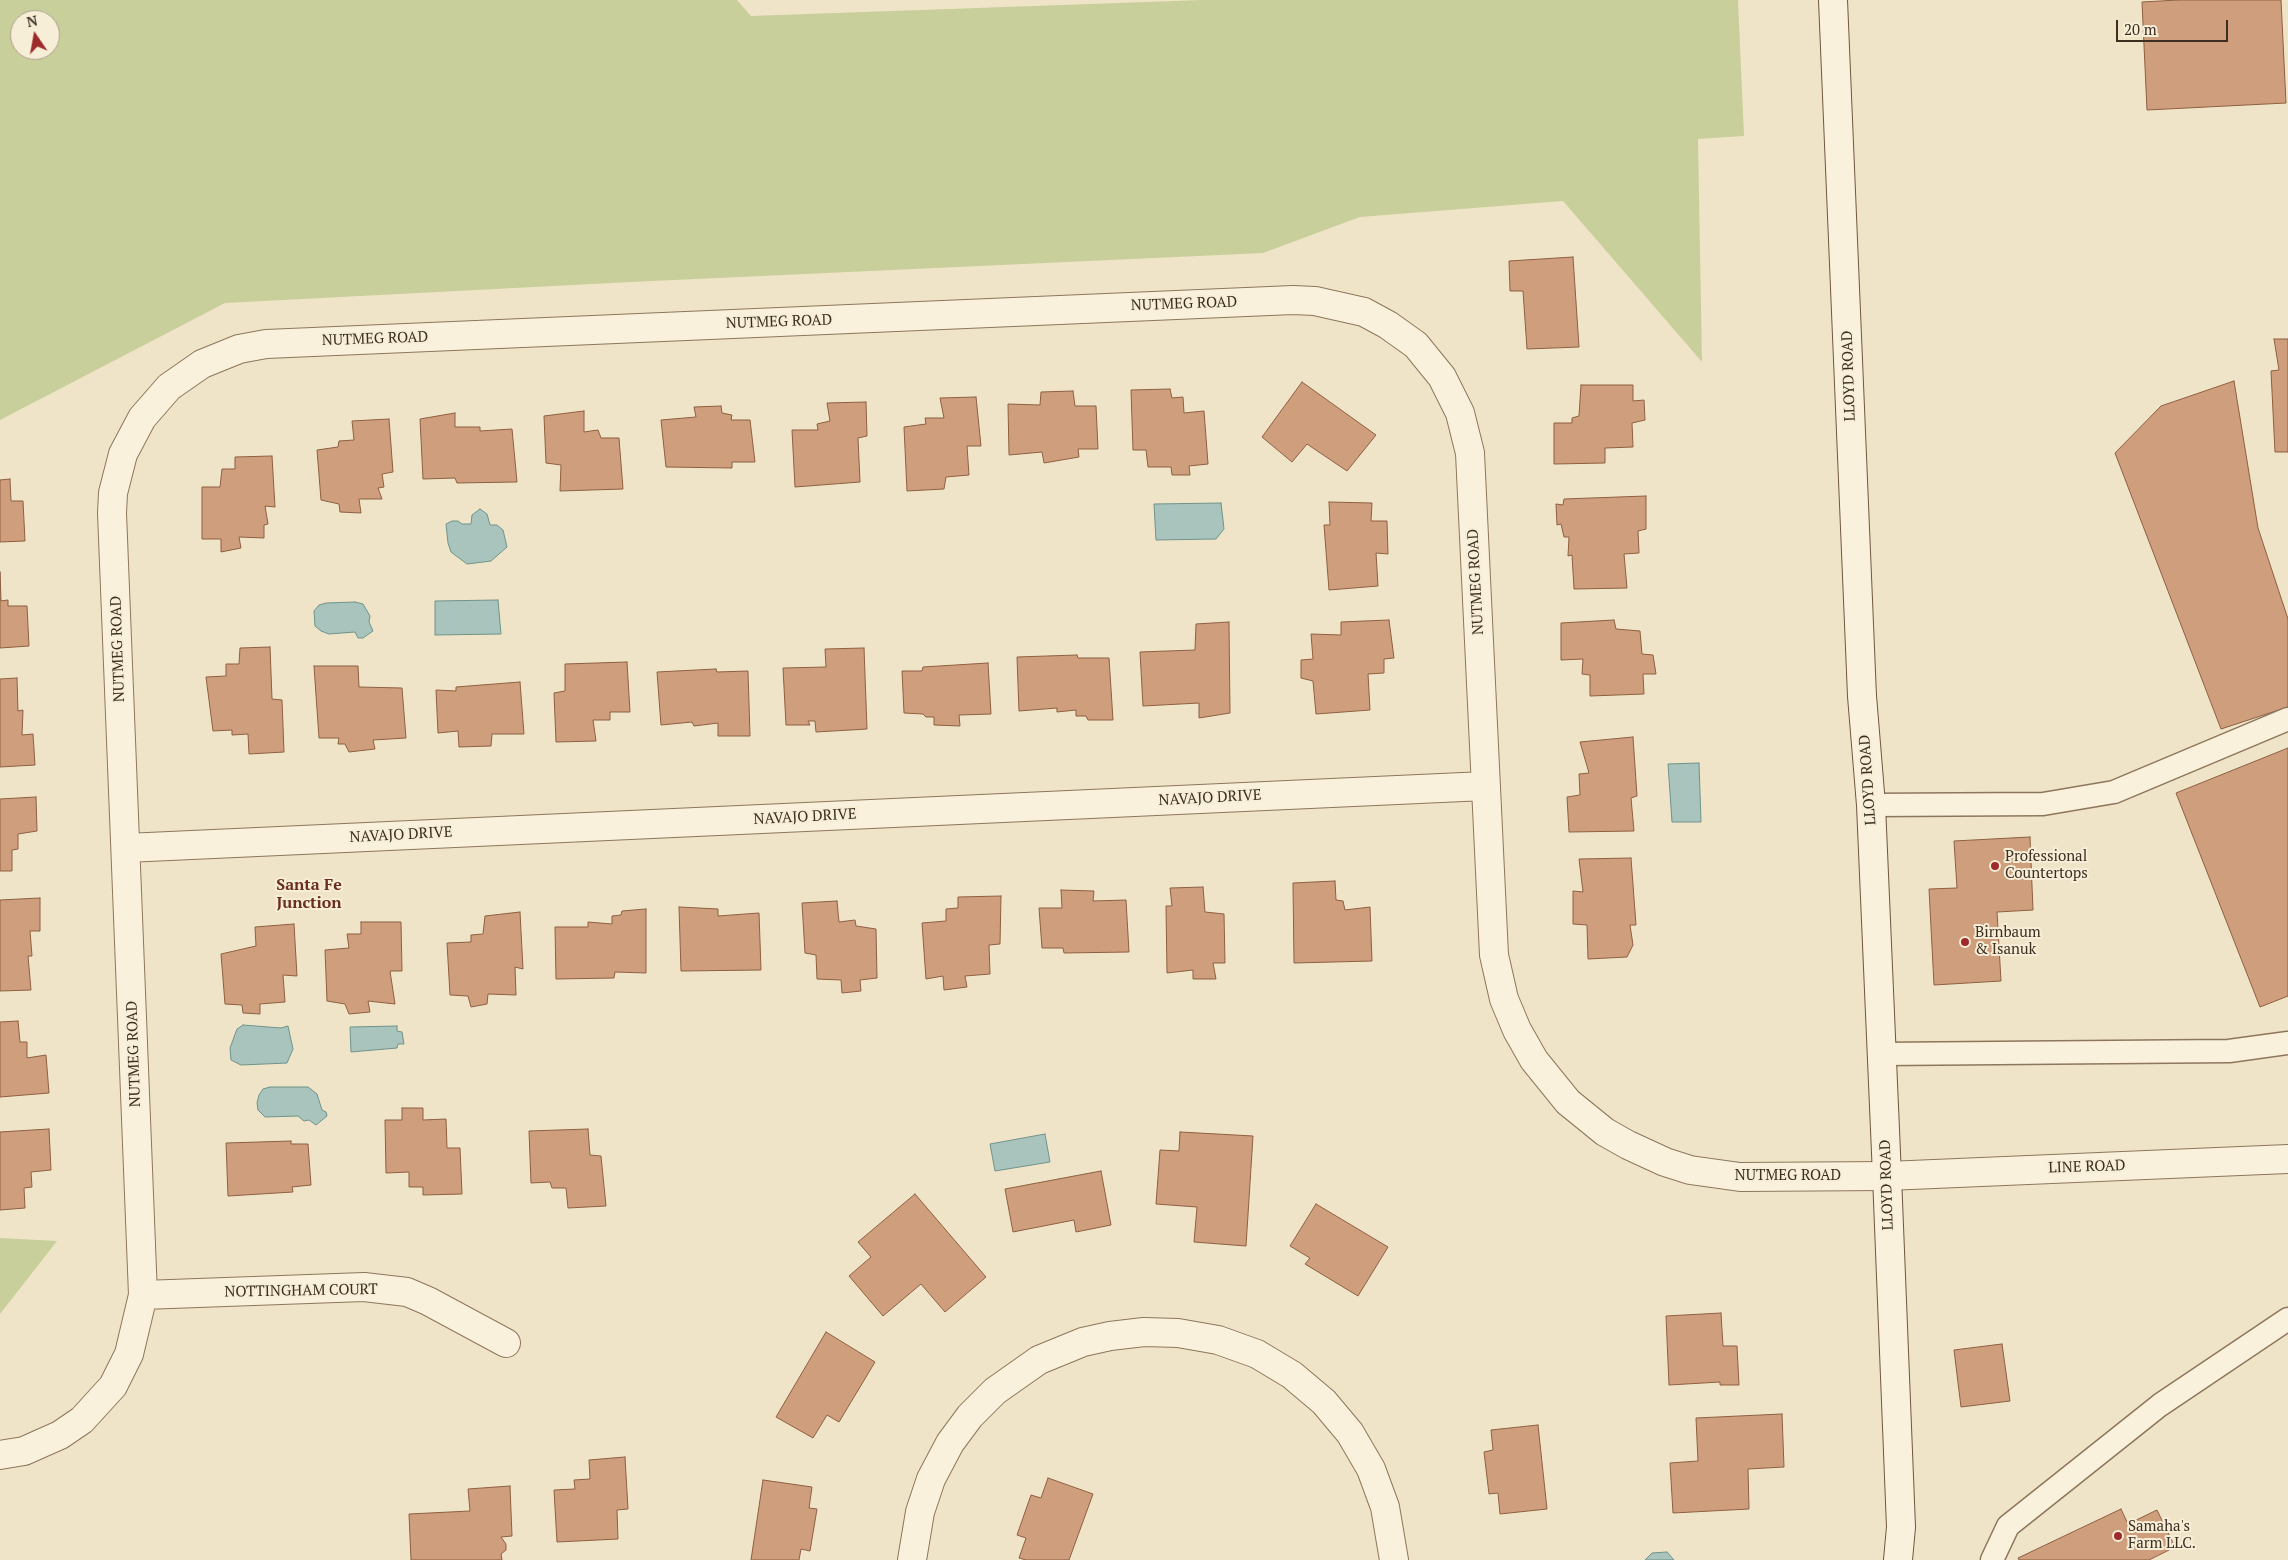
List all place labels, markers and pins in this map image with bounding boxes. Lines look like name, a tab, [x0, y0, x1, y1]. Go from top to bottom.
place label: Professional Countertops	[2005, 848, 2088, 883]
marker: Professional Countertops	[1989, 860, 2001, 872]
place label: Birnbaum & Isanuk	[1975, 924, 2041, 959]
marker: Birnbaum & Isanuk	[1959, 936, 1971, 948]
place label: Samaha's Farm LLC.	[2128, 1518, 2196, 1553]
marker: Samaha's Farm LLC.	[2112, 1530, 2124, 1542]

